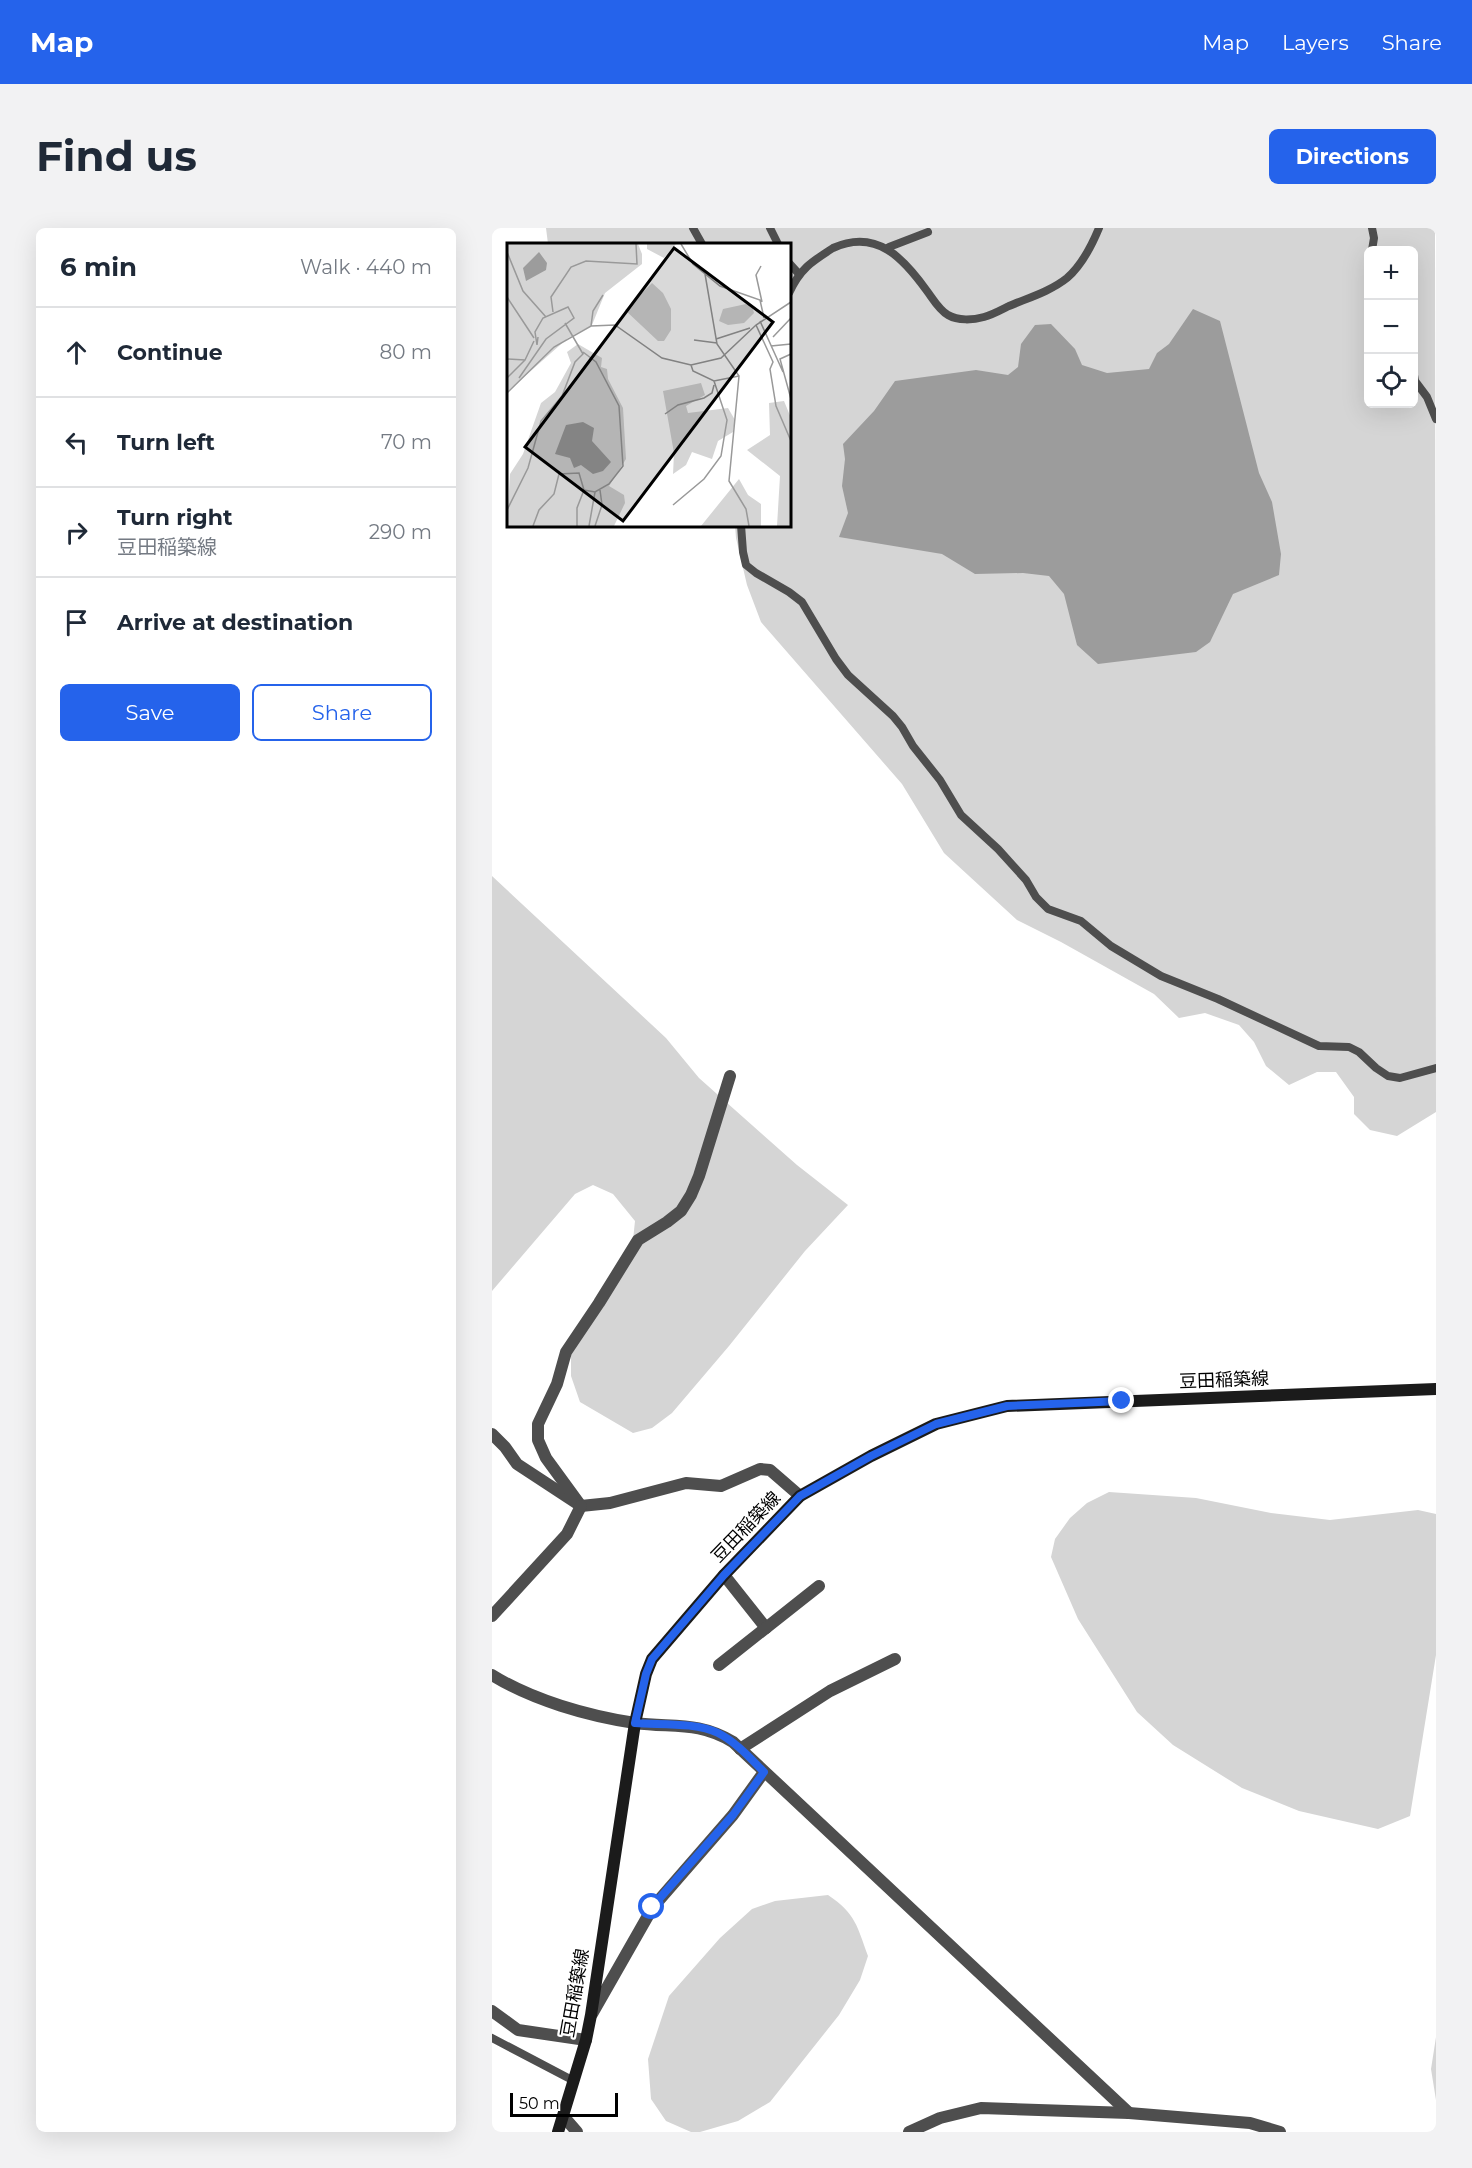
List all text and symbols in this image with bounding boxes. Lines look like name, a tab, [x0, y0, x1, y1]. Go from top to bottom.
text: Map	[30, 25, 93, 59]
text: Map	[1202, 30, 1249, 55]
text: Layers	[1282, 30, 1349, 55]
text: Share	[1382, 30, 1442, 55]
button: Directions	[1269, 129, 1436, 184]
text: Find us	[36, 130, 197, 182]
inset map	[507, 243, 790, 526]
map controls	[1364, 246, 1418, 408]
button: +	[1364, 246, 1418, 300]
text: 6 min	[60, 251, 137, 283]
text: Walk · 440 m	[300, 255, 432, 279]
button: −	[1364, 300, 1418, 354]
icon: ahead	[60, 336, 93, 369]
text: Continue	[117, 339, 223, 366]
text: 80 m	[380, 340, 432, 364]
button: locate	[1364, 354, 1418, 408]
icon: left	[60, 426, 93, 459]
text: Turn left	[117, 429, 215, 456]
text: 70 m	[381, 430, 432, 454]
text: Turn right	[117, 504, 232, 531]
icon: right	[60, 516, 93, 549]
text: 290 m	[369, 520, 432, 544]
text: 豆田稲築線	[117, 535, 217, 559]
icon: arrive	[60, 606, 93, 639]
text: Arrive at destination	[117, 609, 353, 636]
button: Save	[60, 684, 240, 741]
button: Share	[252, 684, 432, 741]
street label: 豆田稲築線	[1179, 1367, 1269, 1393]
route end	[1108, 1387, 1134, 1413]
street label: 豆田稲築線	[707, 1487, 785, 1567]
route start	[638, 1893, 664, 1919]
street label: 豆田稲築線	[556, 1947, 594, 2039]
scale bar	[510, 2090, 618, 2118]
text: 50 m	[519, 2094, 560, 2113]

